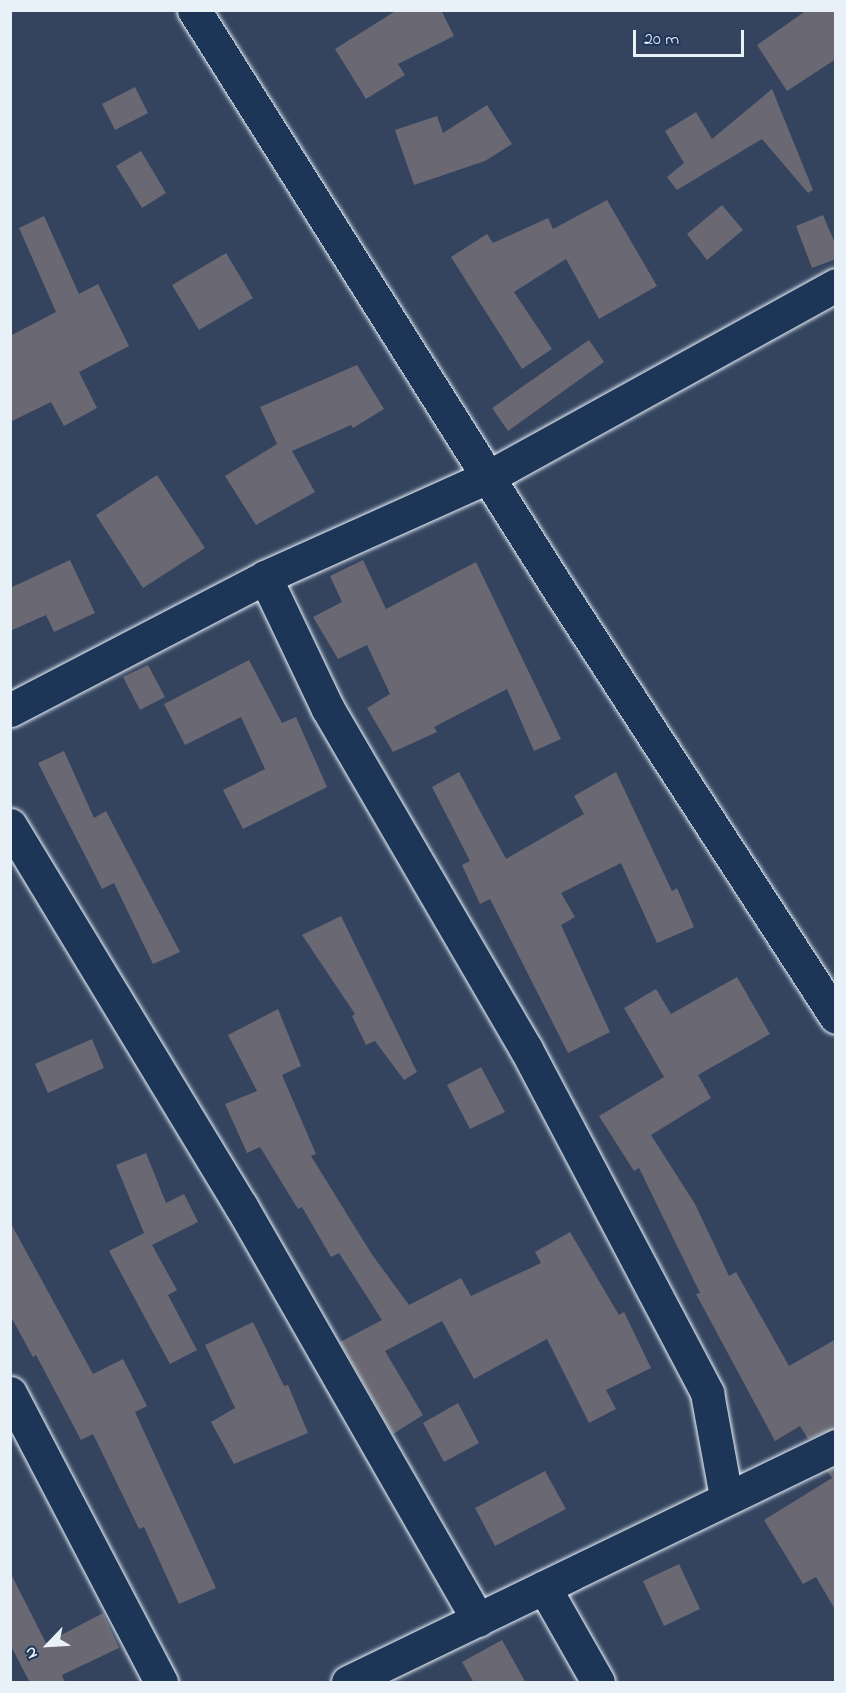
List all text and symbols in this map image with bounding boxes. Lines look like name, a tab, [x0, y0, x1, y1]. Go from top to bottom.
scale bar	[636, 18, 747, 56]
text: 20 m	[644, 27, 679, 53]
north arrow	[18, 1615, 78, 1675]
text: N	[19, 1643, 45, 1663]

